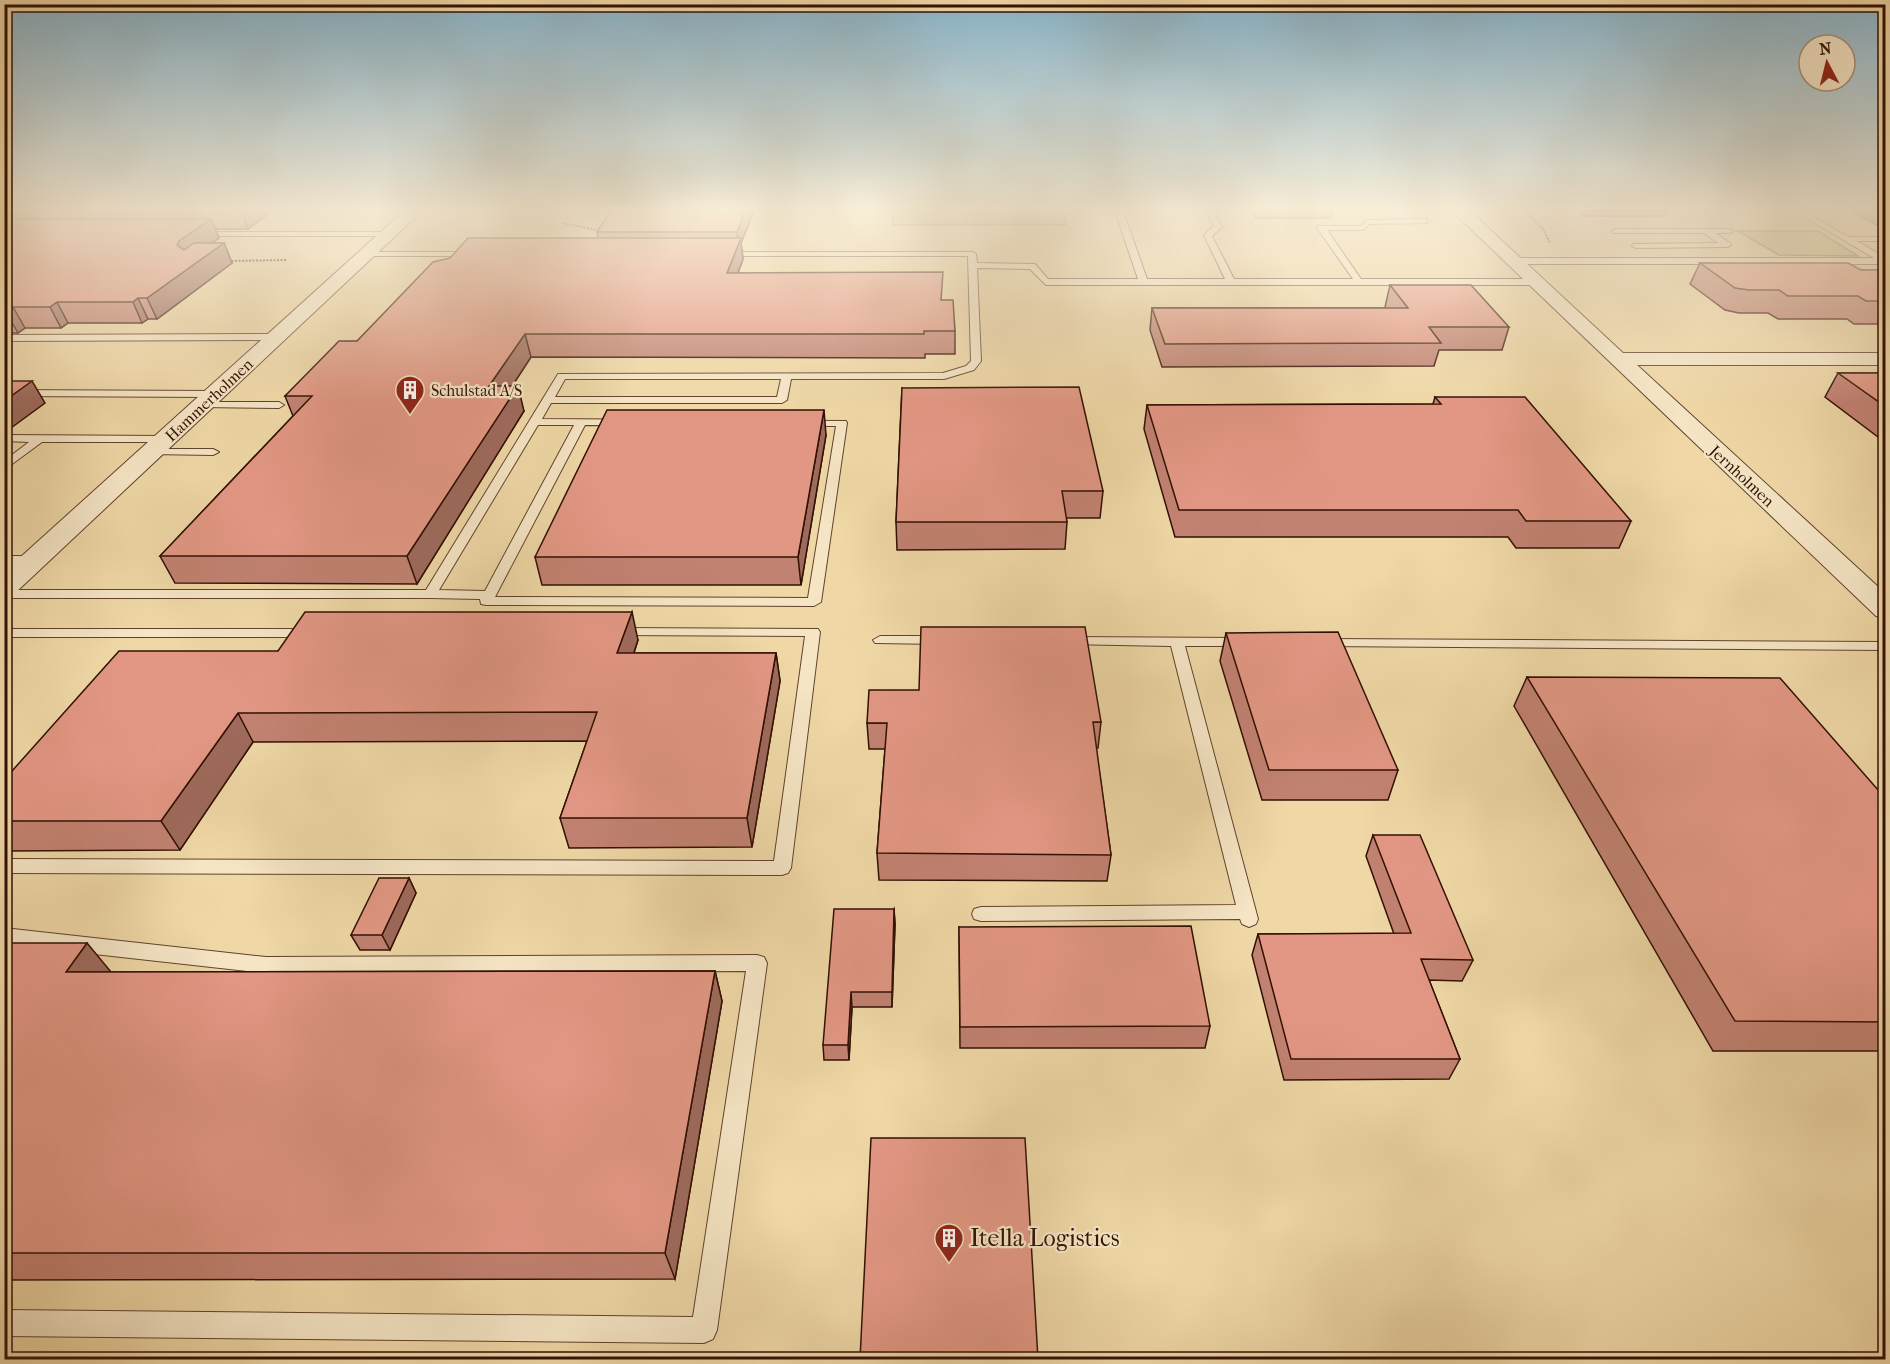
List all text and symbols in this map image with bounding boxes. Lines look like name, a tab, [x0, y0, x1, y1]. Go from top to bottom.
north arrow	[1797, 33, 1857, 93]
text: N	[1818, 38, 1833, 59]
street label: Hammerholmen	[161, 354, 257, 445]
building icon: Schulstad A/S	[394, 374, 426, 416]
place label: Schulstad A/S	[431, 381, 522, 400]
street label: Jernholmen	[1704, 440, 1779, 511]
building icon: Itella Logistics	[933, 1222, 965, 1264]
place label: Itella Logistics	[970, 1224, 1120, 1252]

